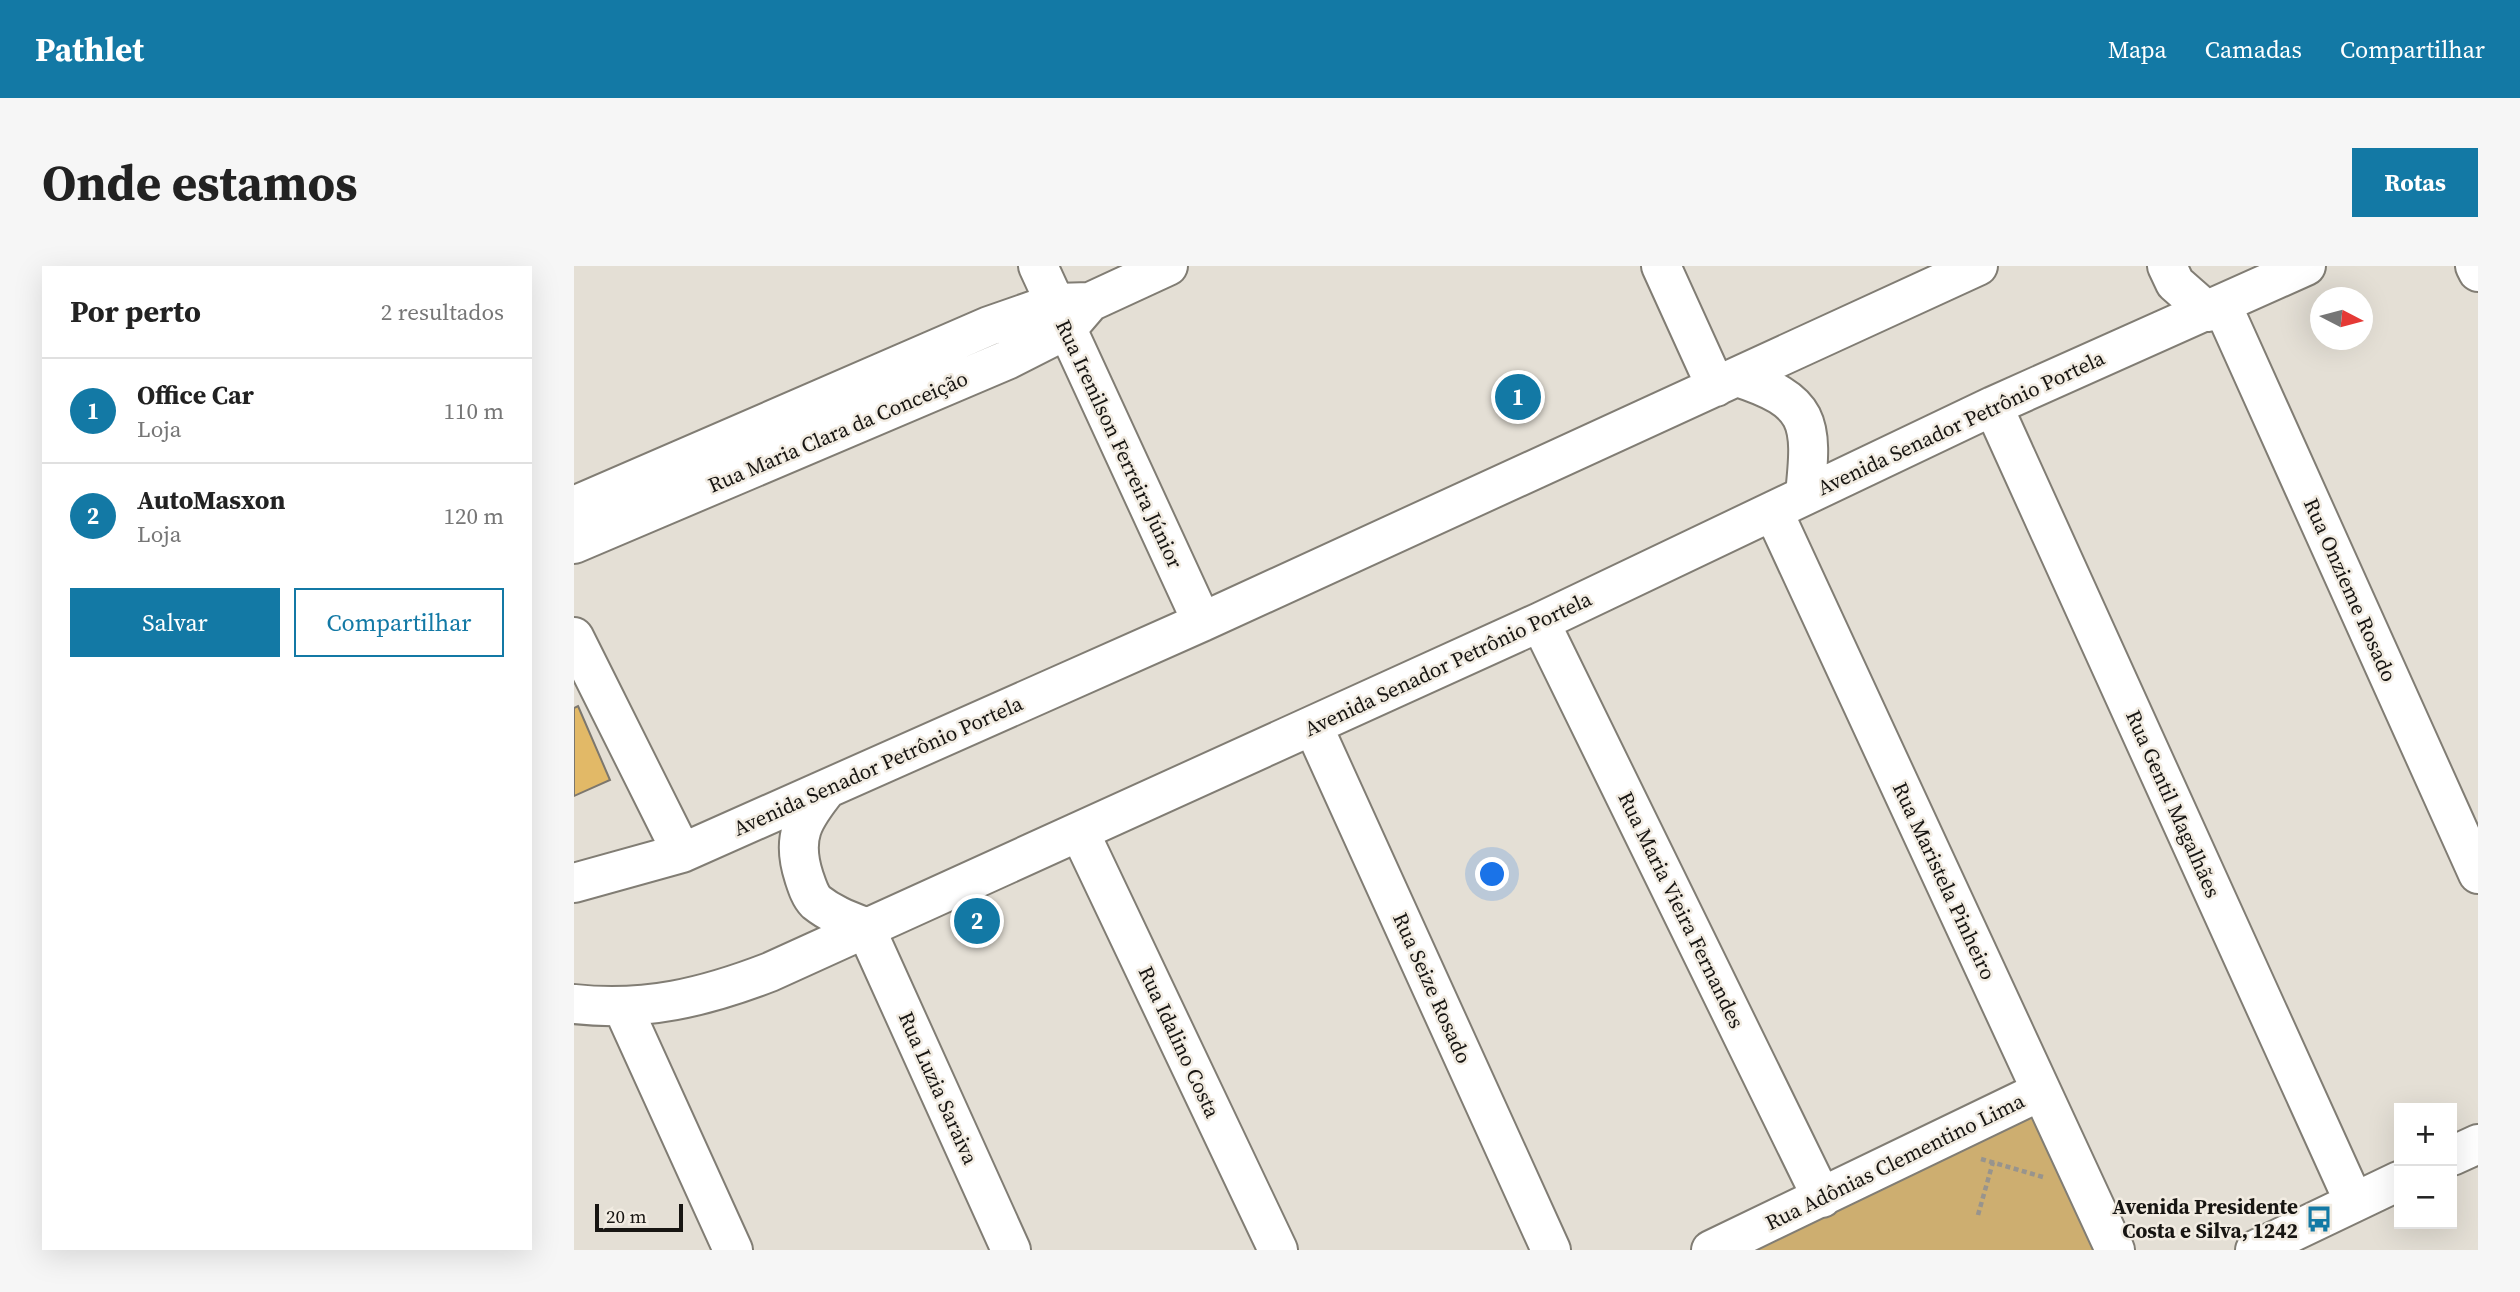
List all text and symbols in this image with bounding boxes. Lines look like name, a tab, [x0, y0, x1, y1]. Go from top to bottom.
text: Pathlet	[35, 27, 144, 72]
text: Mapa	[2108, 33, 2167, 66]
text: Camadas	[2205, 33, 2302, 66]
text: Compartilhar	[2340, 33, 2485, 66]
button: Rotas	[2352, 148, 2478, 217]
text: Onde estamos	[42, 149, 357, 216]
north arrow	[2310, 287, 2373, 350]
text: Por perto	[70, 291, 201, 332]
text: 2 resultados	[381, 296, 504, 328]
street label: Rua Irenilson Ferreira Júnior	[1049, 315, 1190, 573]
street label: Avenida Senador Petrônio Portela	[1812, 343, 2109, 502]
street label: Rua Maria Clara da Conceição	[703, 364, 972, 500]
pin: 1	[1495, 371, 1541, 423]
text: Office Car	[137, 377, 254, 413]
text: 1	[87, 395, 99, 427]
text: 110 m	[443, 395, 504, 427]
text: Loja	[137, 413, 181, 445]
text: AutoMasxon	[137, 482, 285, 518]
street label: Rua Onzieme Rosado	[2297, 493, 2404, 686]
text: 2	[87, 500, 99, 532]
text: 120 m	[443, 500, 504, 532]
text: Loja	[137, 518, 181, 550]
street label: Avenida Senador Petrônio Portela	[1299, 584, 1596, 743]
button: Salvar	[70, 588, 280, 657]
button: Compartilhar	[294, 588, 504, 657]
street label: Avenida Senador Petrônio Portela	[729, 688, 1027, 843]
street label: Rua Gentil Magalhães	[2119, 705, 2228, 902]
street label: Rua Maristela Pinheiro	[1886, 777, 2003, 984]
street label: Rua Maria Vieira Fernandes	[1611, 787, 1751, 1033]
your location	[1475, 857, 1509, 891]
pin: 2	[954, 895, 1000, 947]
street label: Rua Seize Rosado	[1386, 908, 1479, 1068]
street label: Rua Idalino Costa	[1132, 961, 1227, 1123]
street label: Rua Luzia Saraiva	[892, 1007, 985, 1169]
street label: Rua Adônias Clementino Lima	[1760, 1086, 2029, 1237]
map controls	[2394, 1103, 2457, 1229]
button: +	[2394, 1103, 2457, 1166]
button: −	[2394, 1166, 2457, 1229]
place label: Avenida Presidente Costa e Silva, 1242	[2112, 1192, 2298, 1245]
scale bar	[595, 1201, 682, 1233]
text: 20 m	[606, 1203, 647, 1229]
bus stop icon: Avenida Presidente Costa e Silva, 1242	[2304, 1204, 2334, 1234]

